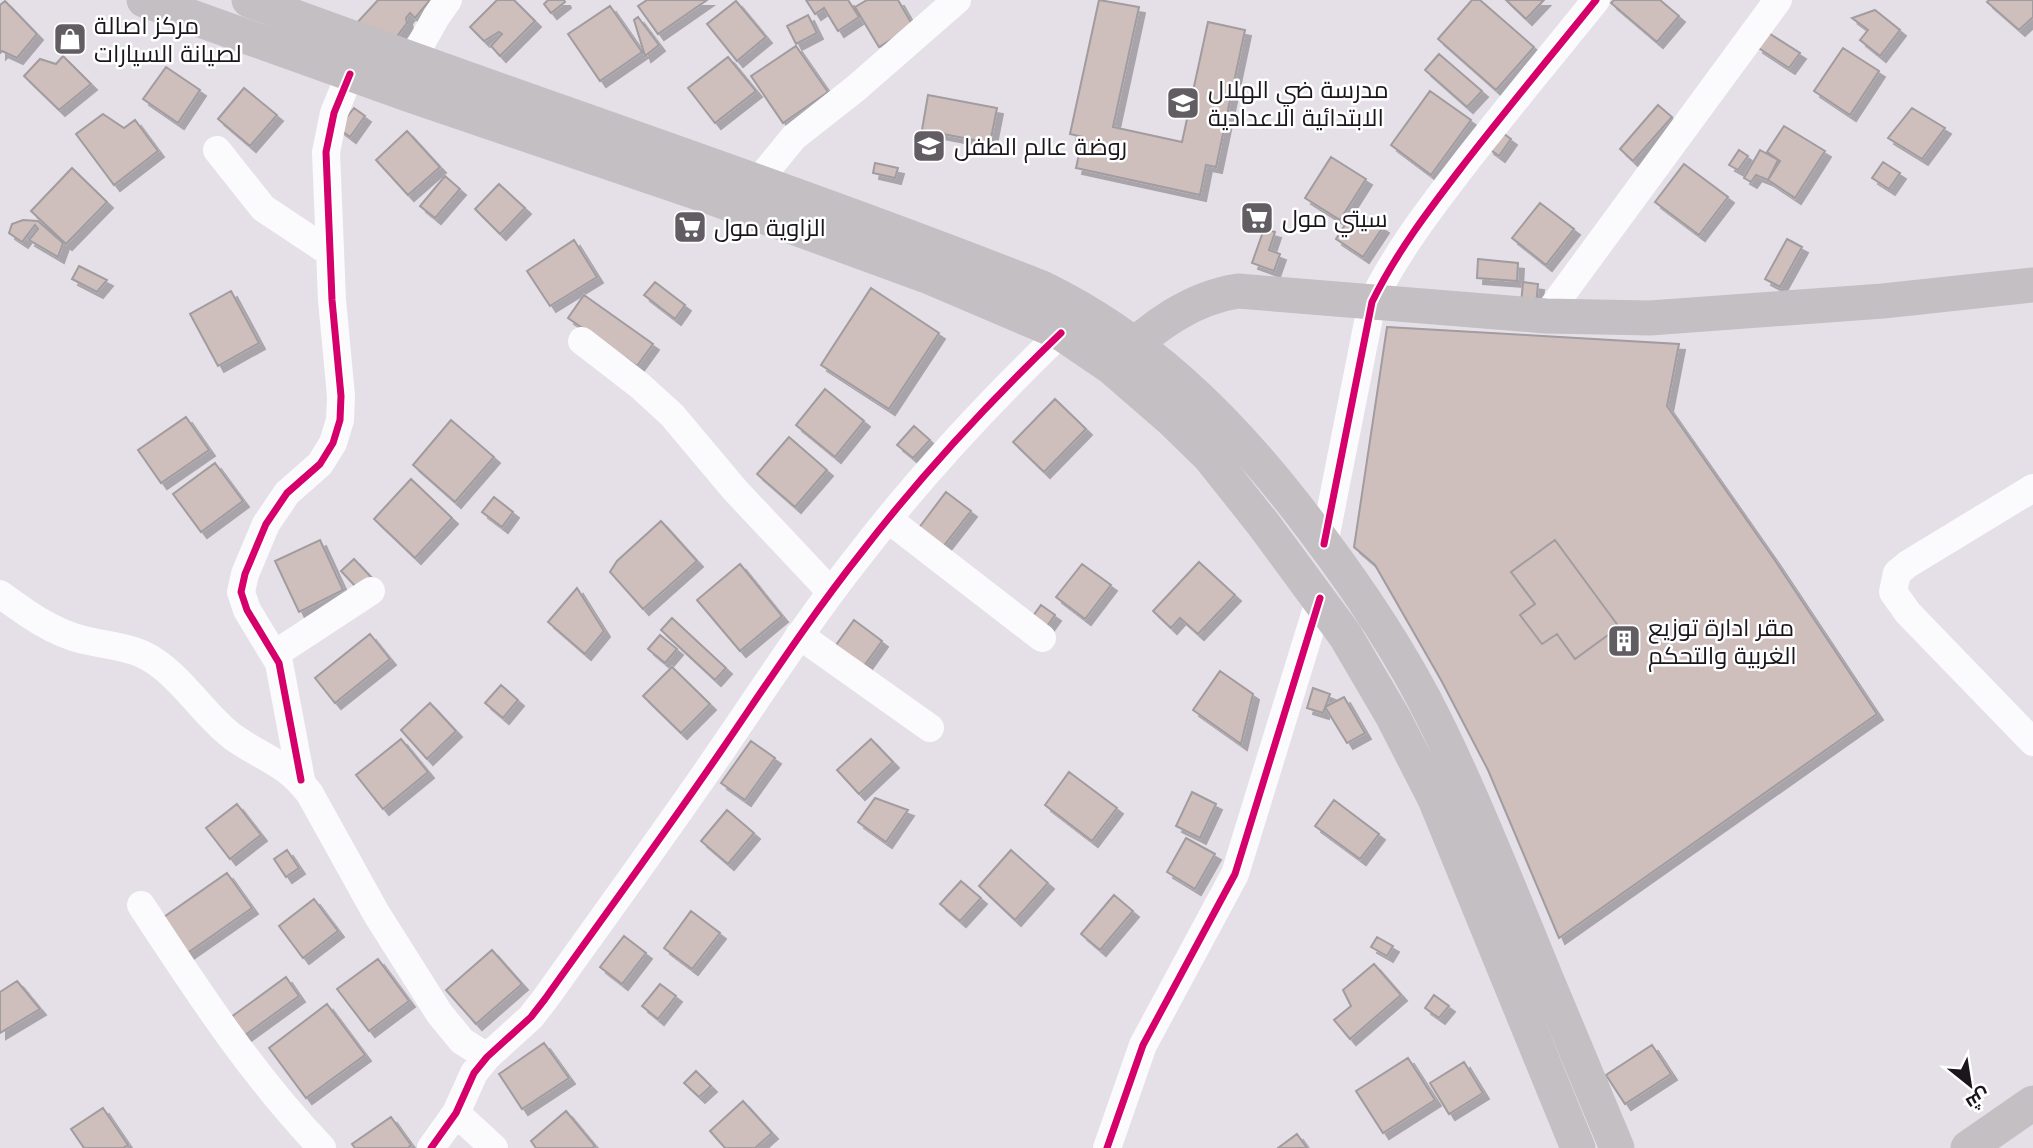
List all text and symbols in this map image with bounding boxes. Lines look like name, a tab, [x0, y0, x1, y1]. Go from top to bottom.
place label: مركز اصالة لصيانة السيارات	[94, 12, 242, 67]
shop icon: مركز اصالة لصيانة السيارات	[51, 20, 89, 58]
place label: مدرسة ضي الهلال الابتدائية الاعدادية	[1208, 76, 1389, 131]
school or university icon: مدرسة ضي الهلال الابتدائية الاعدادية	[1164, 84, 1202, 122]
school or university icon: روضة عالم الطفل	[910, 127, 948, 165]
place label: روضة عالم الطفل	[954, 133, 1127, 163]
supermarket icon: سيتي مول	[1238, 199, 1276, 237]
place label: سيتي مول	[1282, 205, 1388, 238]
supermarket icon: الزاوية مول	[671, 208, 709, 246]
place label: الزاوية مول	[714, 214, 826, 242]
place label: مقر ادارة توزيع الغربية والتحكم	[1648, 614, 1797, 672]
building icon: مقر ادارة توزيع الغربية والتحكم	[1605, 622, 1643, 660]
north arrow	[1935, 1050, 2005, 1120]
text: ش	[1962, 1083, 1994, 1114]

